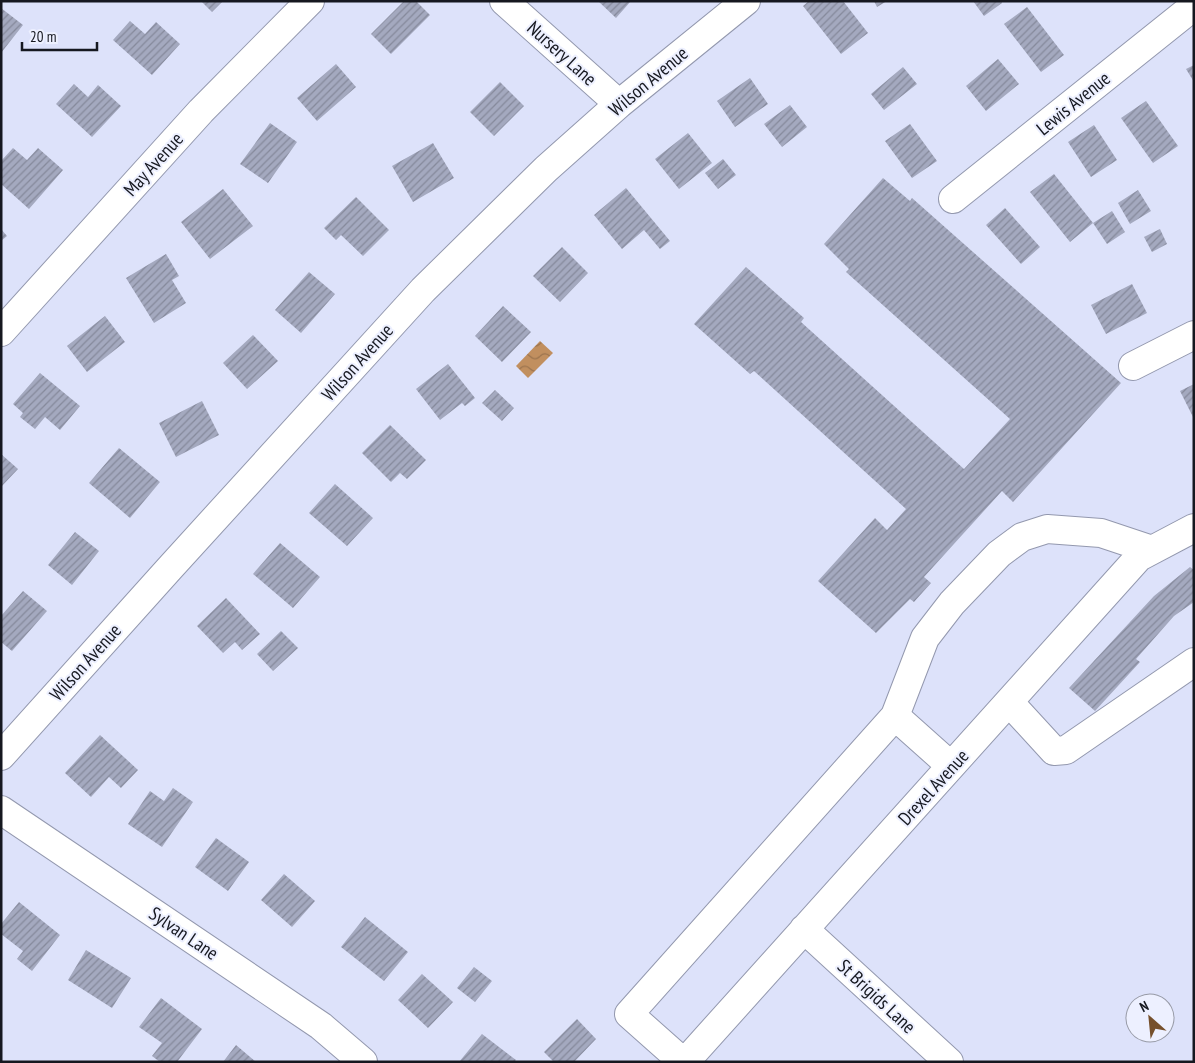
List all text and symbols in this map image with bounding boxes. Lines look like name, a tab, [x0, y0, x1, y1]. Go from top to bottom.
street label: Nursery Lane	[522, 16, 602, 91]
scale bar	[22, 20, 98, 52]
text: 20 m	[30, 27, 56, 46]
street label: Wilson Avenue	[604, 41, 693, 121]
street label: Lewis Avenue	[1031, 66, 1115, 140]
street label: May Avenue	[118, 127, 188, 201]
street label: Wilson Avenue	[316, 318, 398, 406]
street label: Wilson Avenue	[44, 618, 126, 706]
street label: Drexel Avenue	[893, 744, 973, 830]
street label: Sylvan Lane	[145, 901, 223, 965]
street label: St Brigids Lane	[833, 954, 921, 1038]
north arrow	[1125, 993, 1175, 1043]
text: N	[1137, 997, 1152, 1016]

